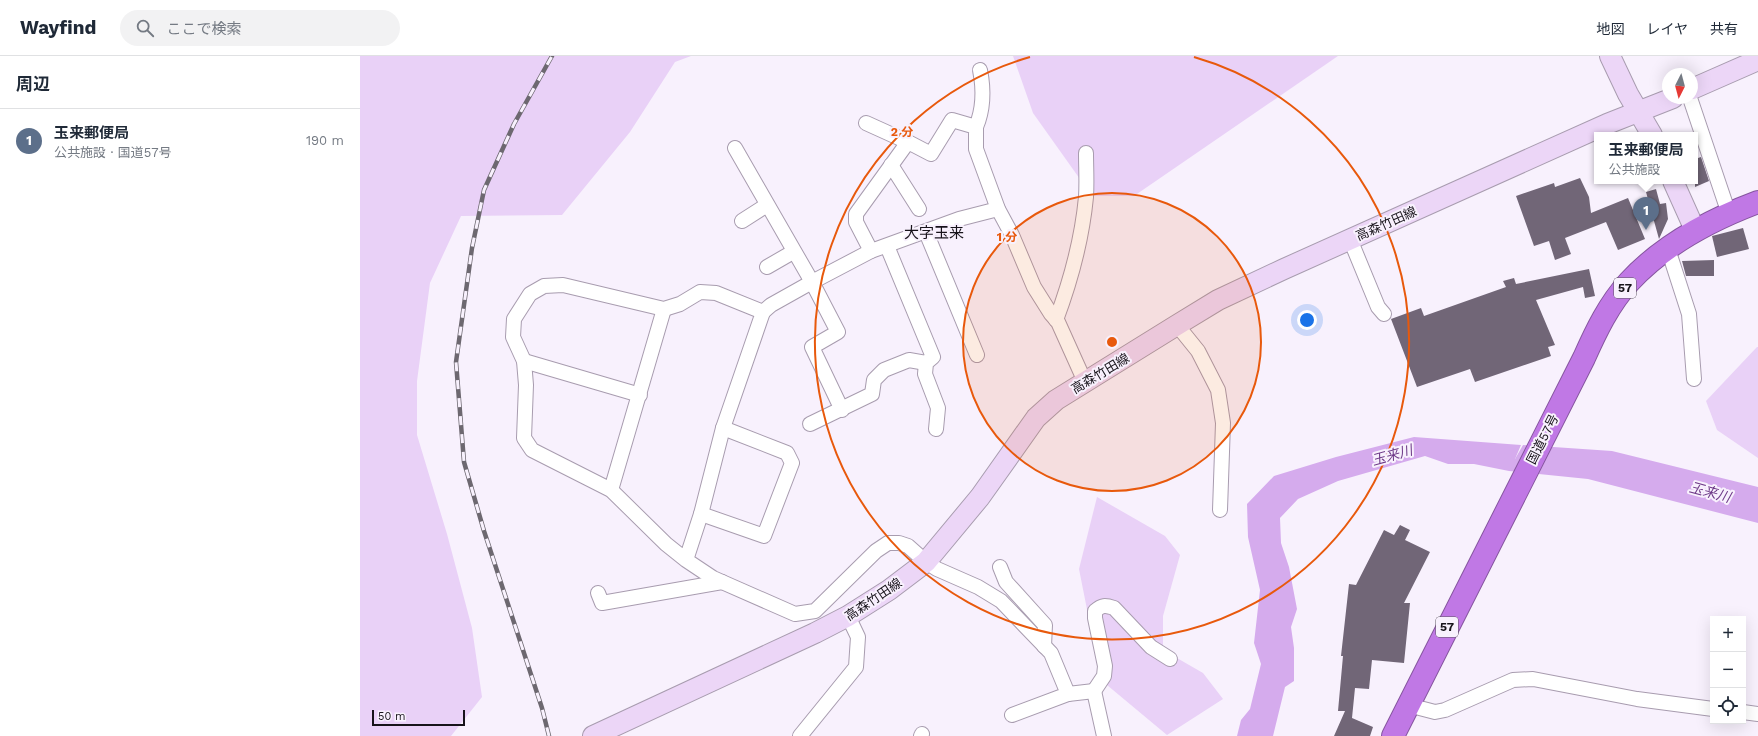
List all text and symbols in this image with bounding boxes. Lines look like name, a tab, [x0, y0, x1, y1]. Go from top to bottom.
search box	[120, 10, 400, 46]
text: Wayfind	[20, 16, 96, 39]
icon: search	[134, 17, 156, 39]
text: ここで検索	[166, 20, 241, 38]
text: 地図	[1596, 21, 1624, 37]
text: レイヤ	[1646, 21, 1688, 37]
text: 共有	[1710, 21, 1738, 37]
north arrow	[1662, 68, 1698, 104]
text: 周辺	[16, 74, 50, 94]
text: 玉来郵便局	[54, 124, 129, 142]
text: 2 分	[891, 125, 913, 139]
popup	[1594, 132, 1698, 184]
text: 1	[26, 133, 32, 148]
text: 190 m	[306, 133, 344, 148]
text: 玉来郵便局	[1608, 141, 1684, 159]
text: 公共施設 · 国道57号	[54, 145, 172, 160]
text: 公共施設	[1608, 162, 1661, 177]
pin: 1	[1633, 197, 1659, 230]
street label: 高森竹田線	[1353, 203, 1419, 244]
district label: 大字玉来	[904, 224, 964, 242]
text: 1 分	[997, 230, 1017, 244]
road number: 57	[1614, 278, 1636, 298]
your location	[1297, 310, 1317, 330]
centre of rings	[1105, 335, 1119, 349]
street label: 高森竹田線	[1069, 350, 1132, 397]
street label: 国道57号	[1524, 412, 1561, 467]
water label: 玉来川	[1370, 441, 1416, 468]
water label: 玉来川	[1688, 479, 1734, 506]
street label: 高森竹田線	[842, 575, 904, 624]
map controls	[1710, 616, 1746, 724]
button: +	[1710, 616, 1746, 652]
road number: 57	[1436, 617, 1458, 637]
button: −	[1710, 652, 1746, 688]
button: locate	[1710, 688, 1746, 724]
scale bar	[372, 708, 465, 727]
text: 50 m	[378, 710, 405, 723]

